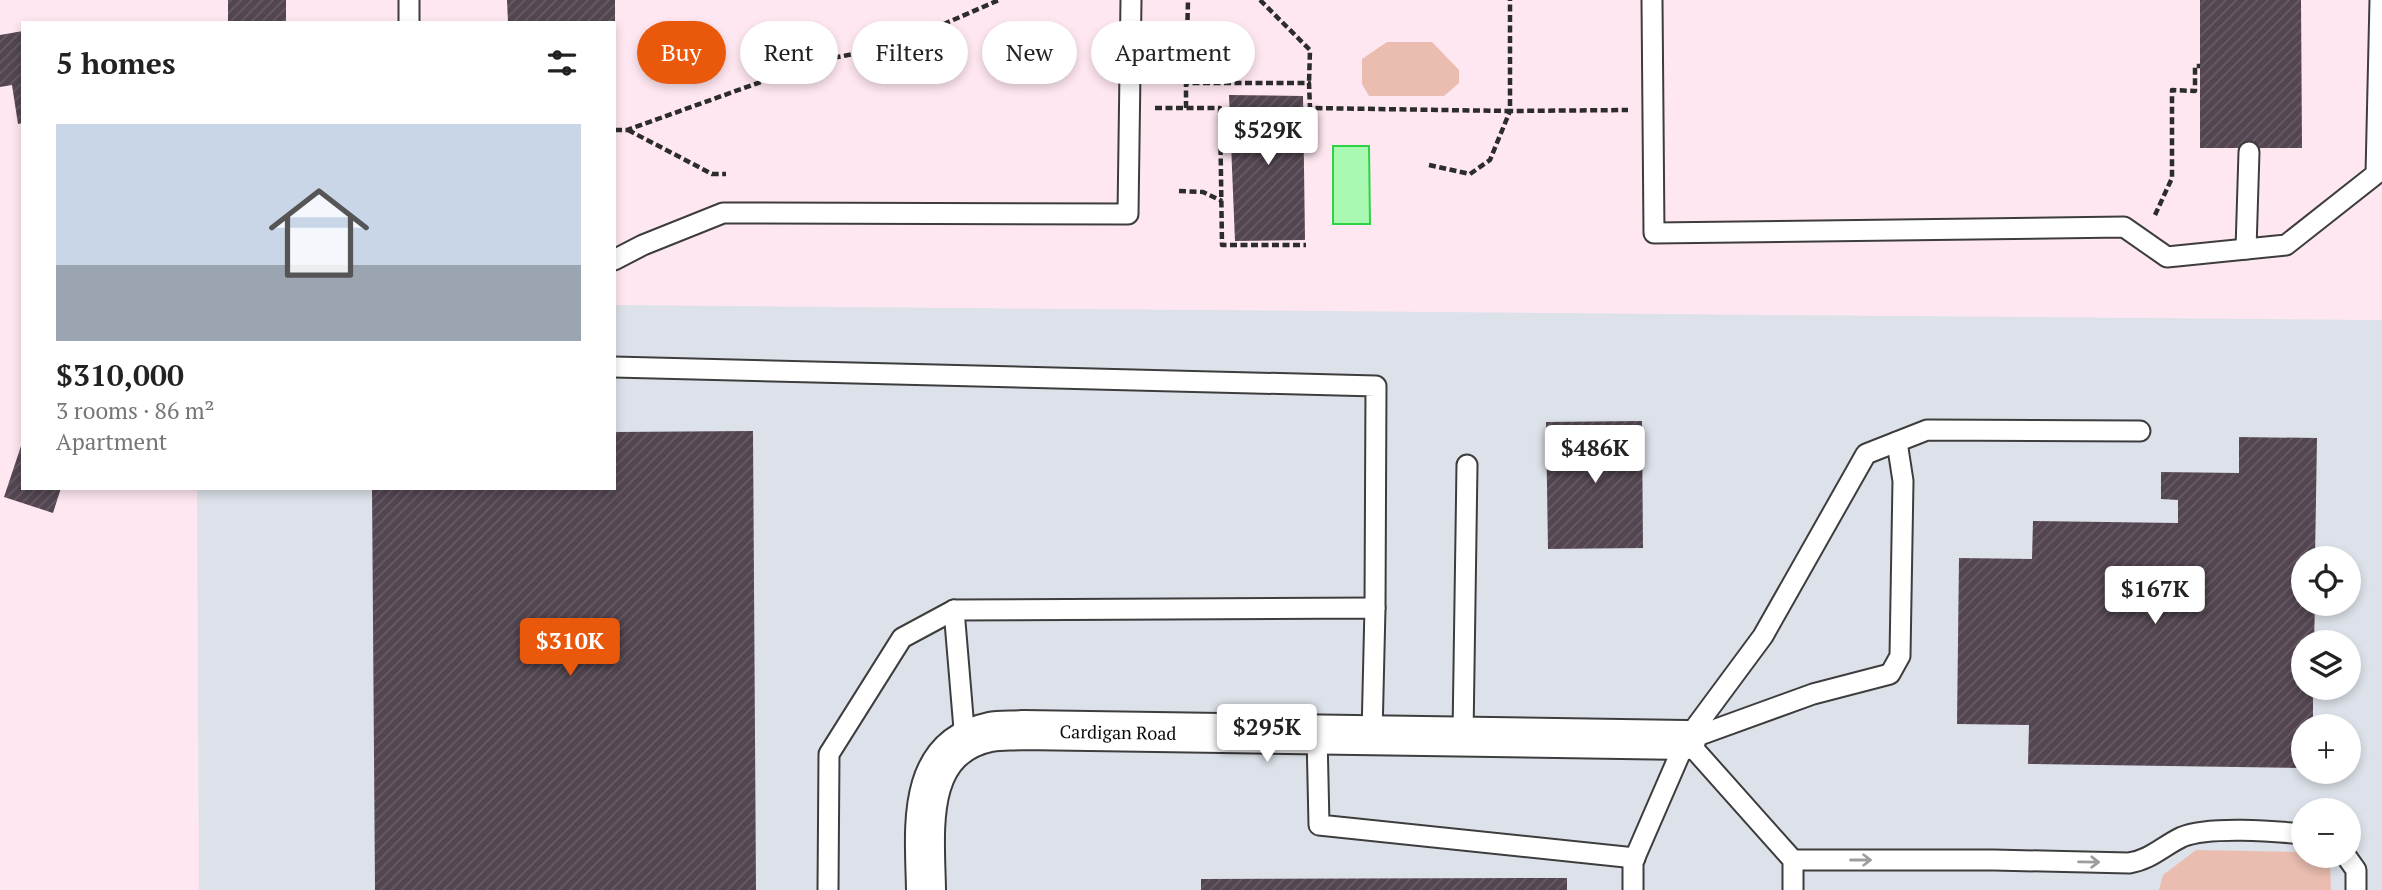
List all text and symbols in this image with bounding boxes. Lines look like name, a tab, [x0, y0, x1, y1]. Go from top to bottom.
chip: Buy	[637, 21, 726, 84]
chip: Rent	[740, 21, 838, 84]
chip: Filters	[852, 21, 968, 84]
chip: New	[982, 21, 1077, 84]
chip: Apartment	[1091, 21, 1255, 84]
text: 5 homes	[56, 43, 175, 83]
icon: filters	[543, 44, 581, 82]
pin: $529K	[1219, 108, 1317, 167]
text: $529K	[1234, 114, 1302, 145]
icon: home	[256, 170, 382, 296]
text: $310,000	[56, 355, 184, 395]
text: 3 rooms · 86 m²	[56, 395, 215, 426]
text: Apartment	[56, 426, 167, 457]
pin: $486K	[1546, 426, 1644, 485]
text: $486K	[1561, 432, 1629, 463]
map controls	[2291, 546, 2361, 868]
button: locate	[2291, 546, 2361, 616]
pin: $167K	[2106, 566, 2204, 626]
text: $167K	[2121, 573, 2189, 604]
pin: $310K	[521, 618, 619, 678]
text: $310K	[536, 625, 604, 656]
button: layers	[2291, 630, 2361, 700]
pin: $295K	[1218, 704, 1316, 764]
text: $295K	[1233, 711, 1301, 742]
button: +	[2291, 714, 2361, 784]
street label: Cardigan Road	[1059, 719, 1177, 745]
button: −	[2291, 798, 2361, 868]
one-way arrow	[1849, 853, 1872, 867]
one-way arrow	[2077, 856, 2100, 869]

